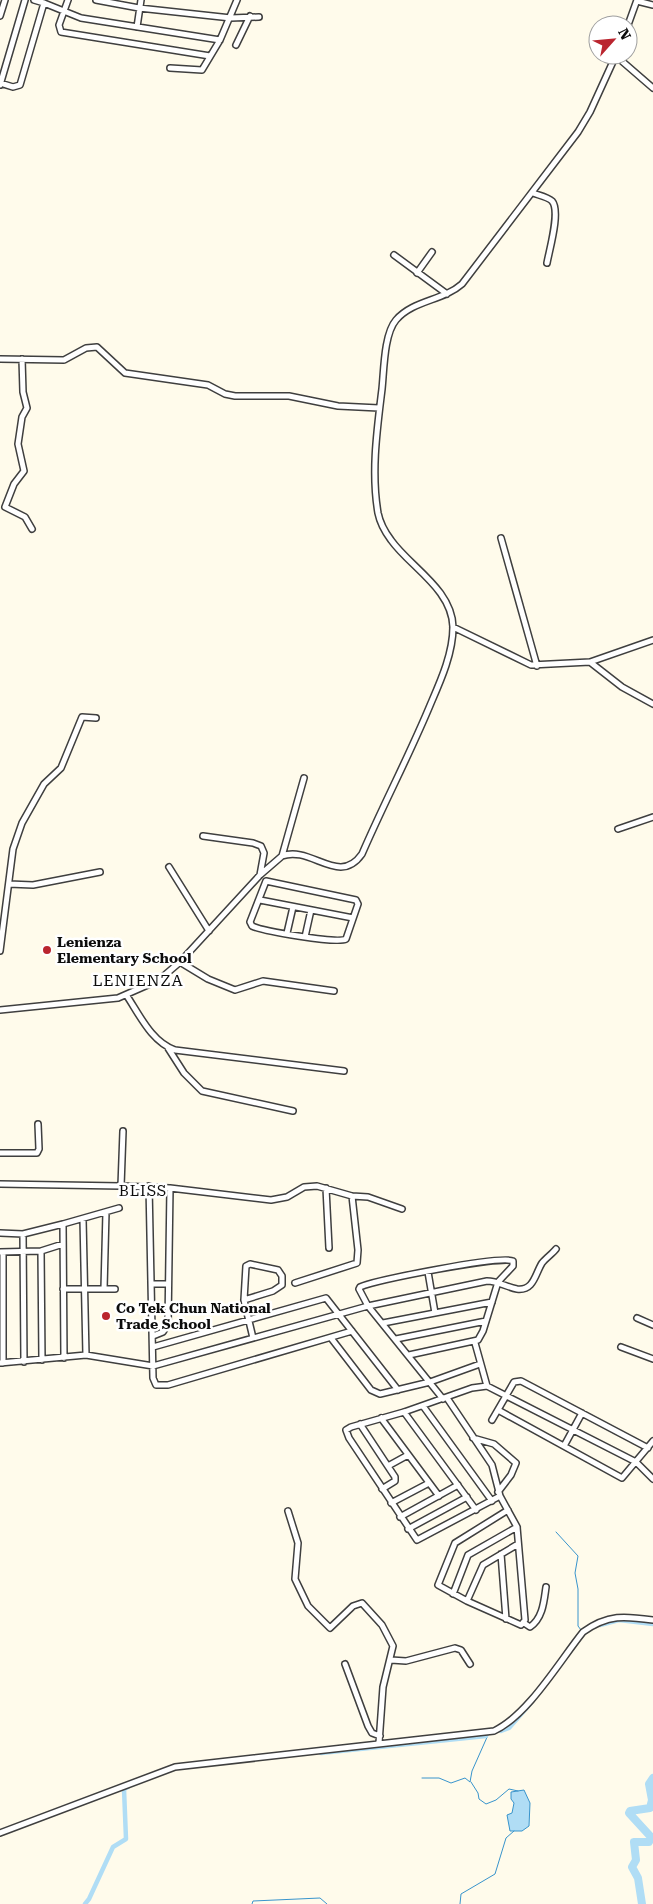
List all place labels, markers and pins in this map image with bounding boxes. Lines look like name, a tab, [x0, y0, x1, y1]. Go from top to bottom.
place label: Lenienza Elementary School	[57, 934, 192, 966]
marker: Lenienza Elementary School	[41, 944, 53, 956]
place label: Co Tek Chun National Trade School	[116, 1300, 271, 1332]
marker: Co Tek Chun National Trade School	[100, 1310, 112, 1322]

